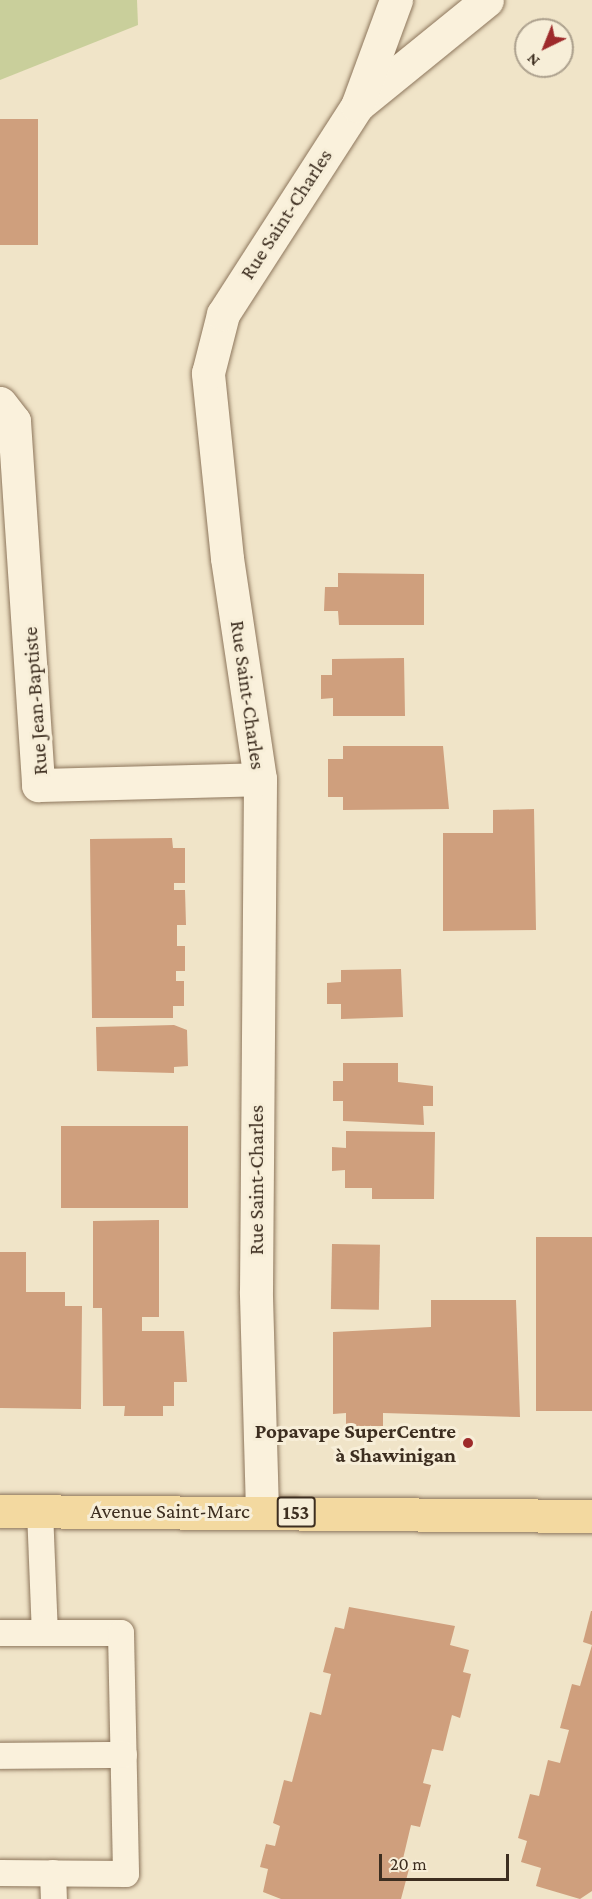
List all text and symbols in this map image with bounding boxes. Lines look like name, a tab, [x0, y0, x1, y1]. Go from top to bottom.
north arrow	[514, 18, 574, 78]
text: N	[523, 50, 543, 70]
street label: Rue Saint-Charles	[235, 144, 337, 284]
street label: Rue Saint-Charles	[225, 619, 271, 771]
street label: Rue Jean-Baptiste	[17, 626, 53, 776]
street label: Rue Saint-Charles	[243, 1105, 269, 1255]
place label: Popavape SuperCentre à Shawinigan	[255, 1418, 456, 1468]
marker: Popavape SuperCentre à Shawinigan	[461, 1436, 475, 1450]
road number: 153	[276, 1495, 316, 1529]
street label: Avenue Saint-Marc	[90, 1498, 250, 1524]
scale bar	[382, 1842, 512, 1880]
text: 20 m	[390, 1854, 427, 1874]

